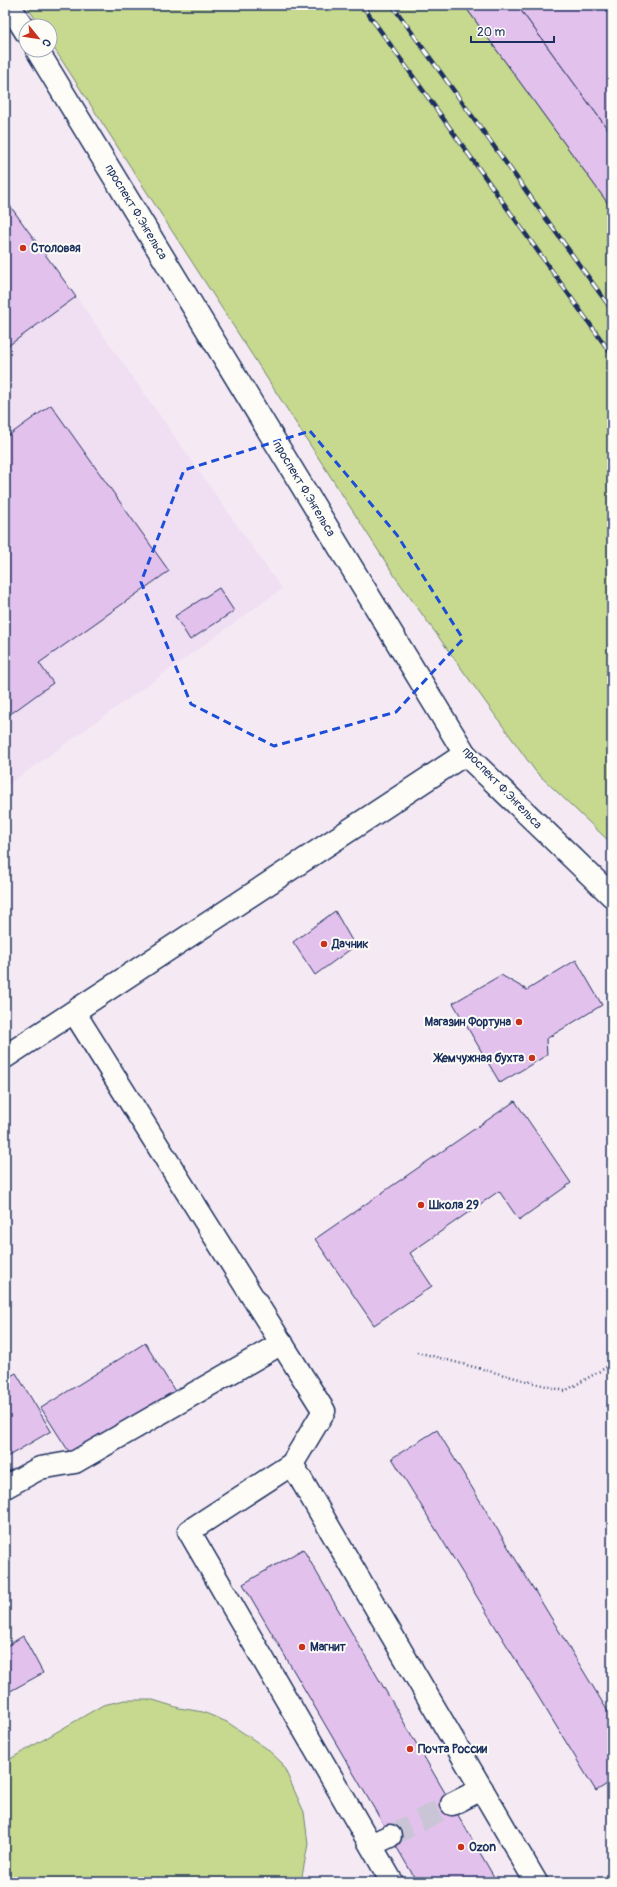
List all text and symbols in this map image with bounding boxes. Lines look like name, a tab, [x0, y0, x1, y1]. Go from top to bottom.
north arrow	[18, 18, 58, 58]
scale bar	[471, 18, 554, 44]
text: 20 m	[477, 25, 506, 40]
text: С	[39, 37, 54, 49]
street label: проспект Ф.Энгельса	[102, 162, 171, 263]
place label: Столовая	[31, 241, 81, 256]
marker: Столовая	[18, 243, 28, 253]
street label: проспект Ф.Энгельса	[270, 439, 339, 540]
street label: проспект Ф.Энгельса	[459, 744, 545, 833]
place label: Дачник	[331, 937, 369, 952]
marker: Дачник	[319, 939, 329, 949]
place label: Магазин Фортуна	[425, 1015, 511, 1030]
marker: Магазин Фортуна	[514, 1017, 524, 1027]
place label: Жемчужная бухта	[433, 1051, 524, 1066]
marker: Жемчужная бухта	[527, 1053, 537, 1063]
place label: Школа 29	[428, 1198, 479, 1213]
marker: Школа 29	[416, 1200, 426, 1210]
place label: Магнит	[310, 1640, 347, 1655]
marker: Магнит	[297, 1642, 307, 1652]
place label: Почта России	[418, 1742, 488, 1757]
marker: Почта России	[405, 1744, 415, 1754]
place label: Ozon	[469, 1840, 496, 1855]
marker: Ozon	[456, 1842, 466, 1852]

